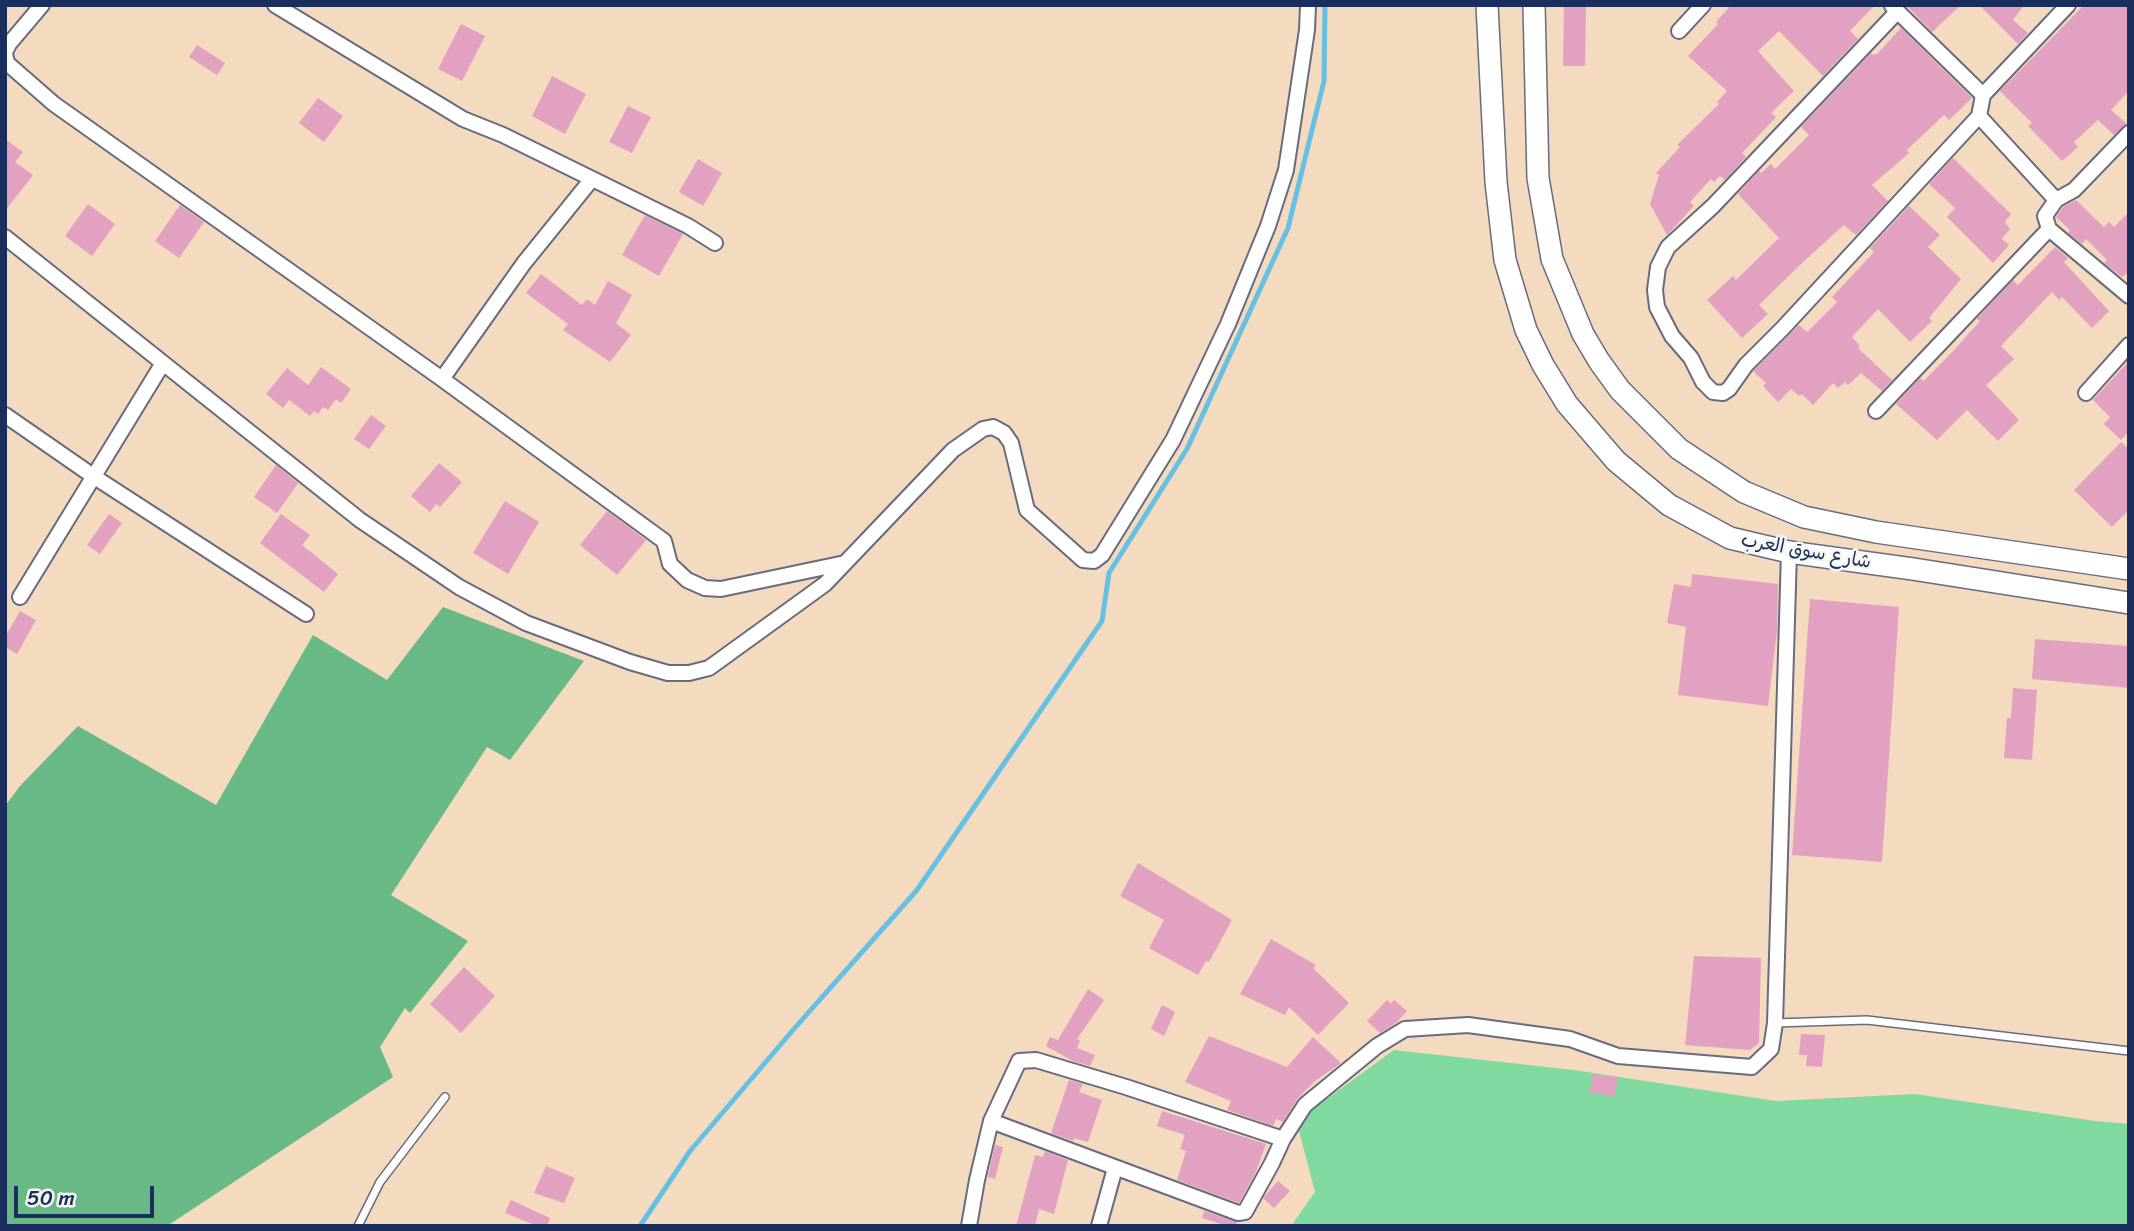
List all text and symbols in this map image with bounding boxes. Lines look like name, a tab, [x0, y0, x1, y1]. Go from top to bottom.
street label: شارع سوق العرب	[1739, 529, 1873, 575]
scale bar	[18, 1172, 158, 1216]
text: 50 m	[27, 1179, 75, 1217]

